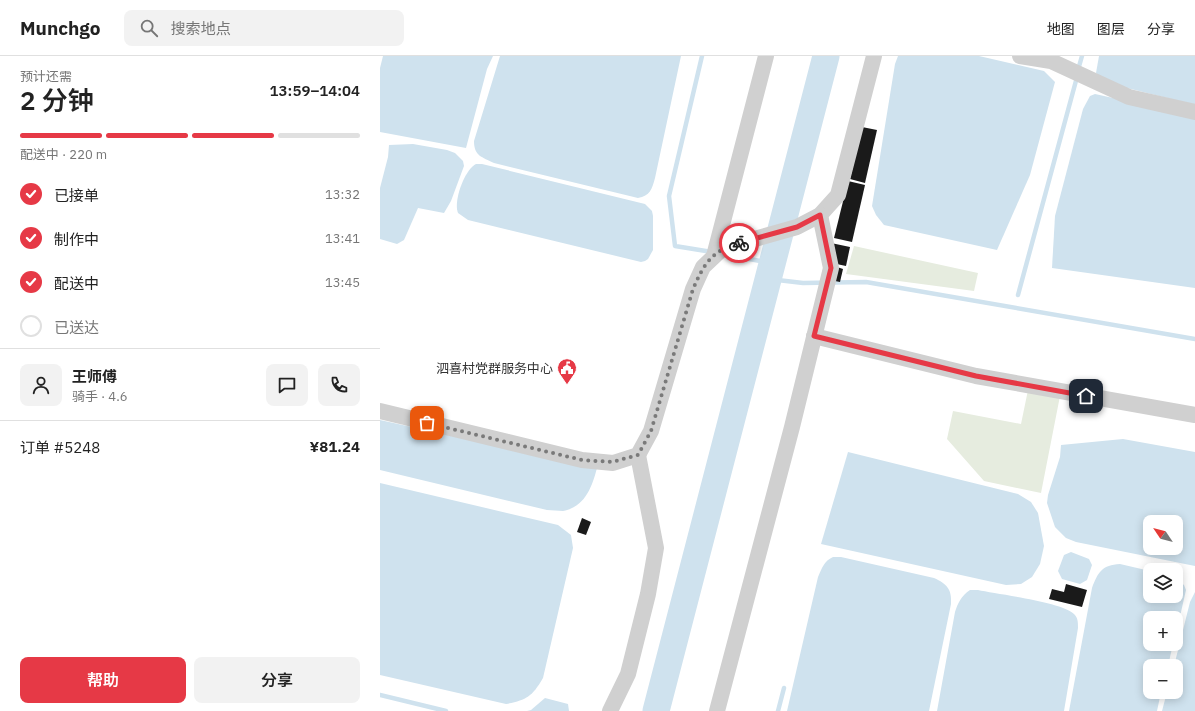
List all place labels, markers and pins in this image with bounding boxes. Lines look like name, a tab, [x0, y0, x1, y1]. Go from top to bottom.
public building icon: 泗喜村党群服务中心	[556, 357, 578, 385]
place label: 泗喜村党群服务中心	[436, 360, 553, 377]
pin	[1069, 379, 1103, 413]
pin	[410, 406, 444, 440]

